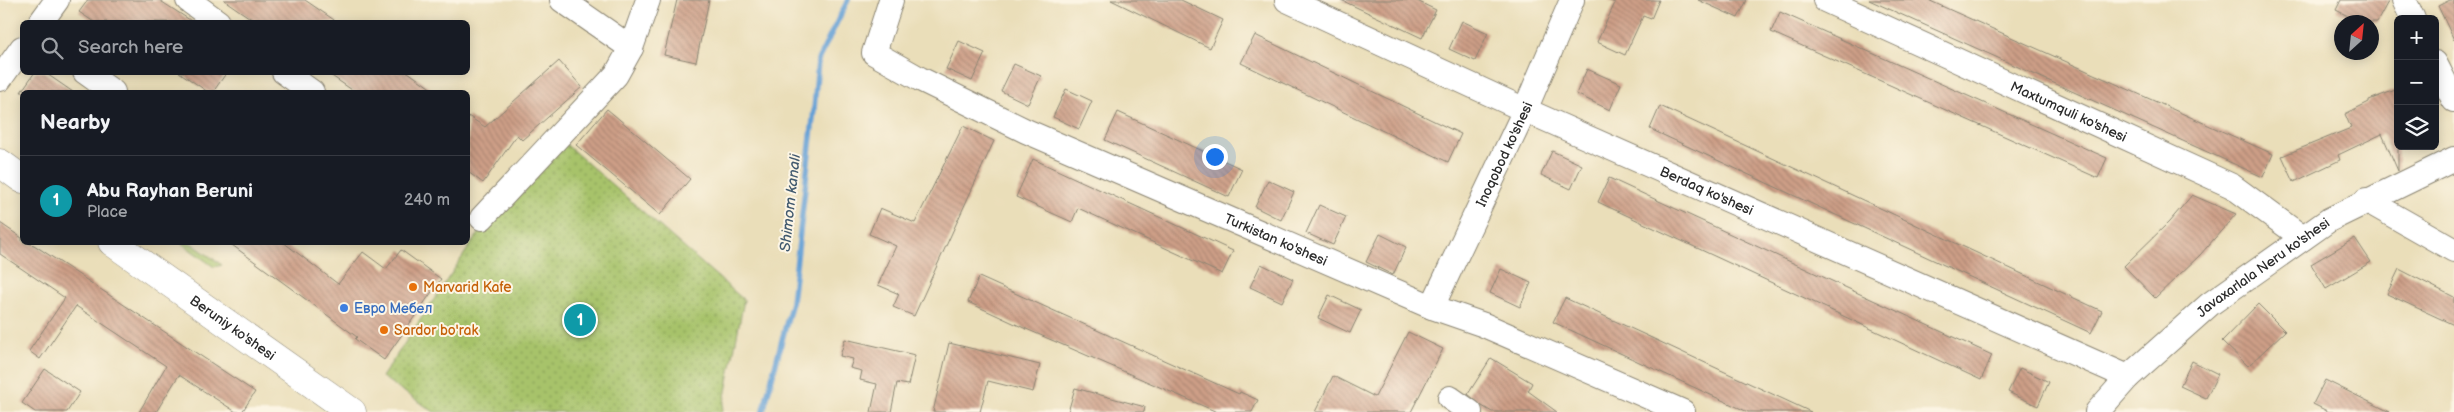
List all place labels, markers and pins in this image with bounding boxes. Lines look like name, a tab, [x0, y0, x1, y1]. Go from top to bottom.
place label: Marvarid Kafe	[423, 279, 512, 296]
marker: Marvarid Kafe	[407, 281, 419, 293]
place label: Евро Мебел	[354, 300, 432, 317]
pin: 1	[564, 301, 596, 339]
marker: Евро Мебел	[338, 302, 350, 314]
place label: Sardor bo'rak	[394, 322, 478, 339]
marker: Sardor bo'rak	[378, 324, 390, 336]

